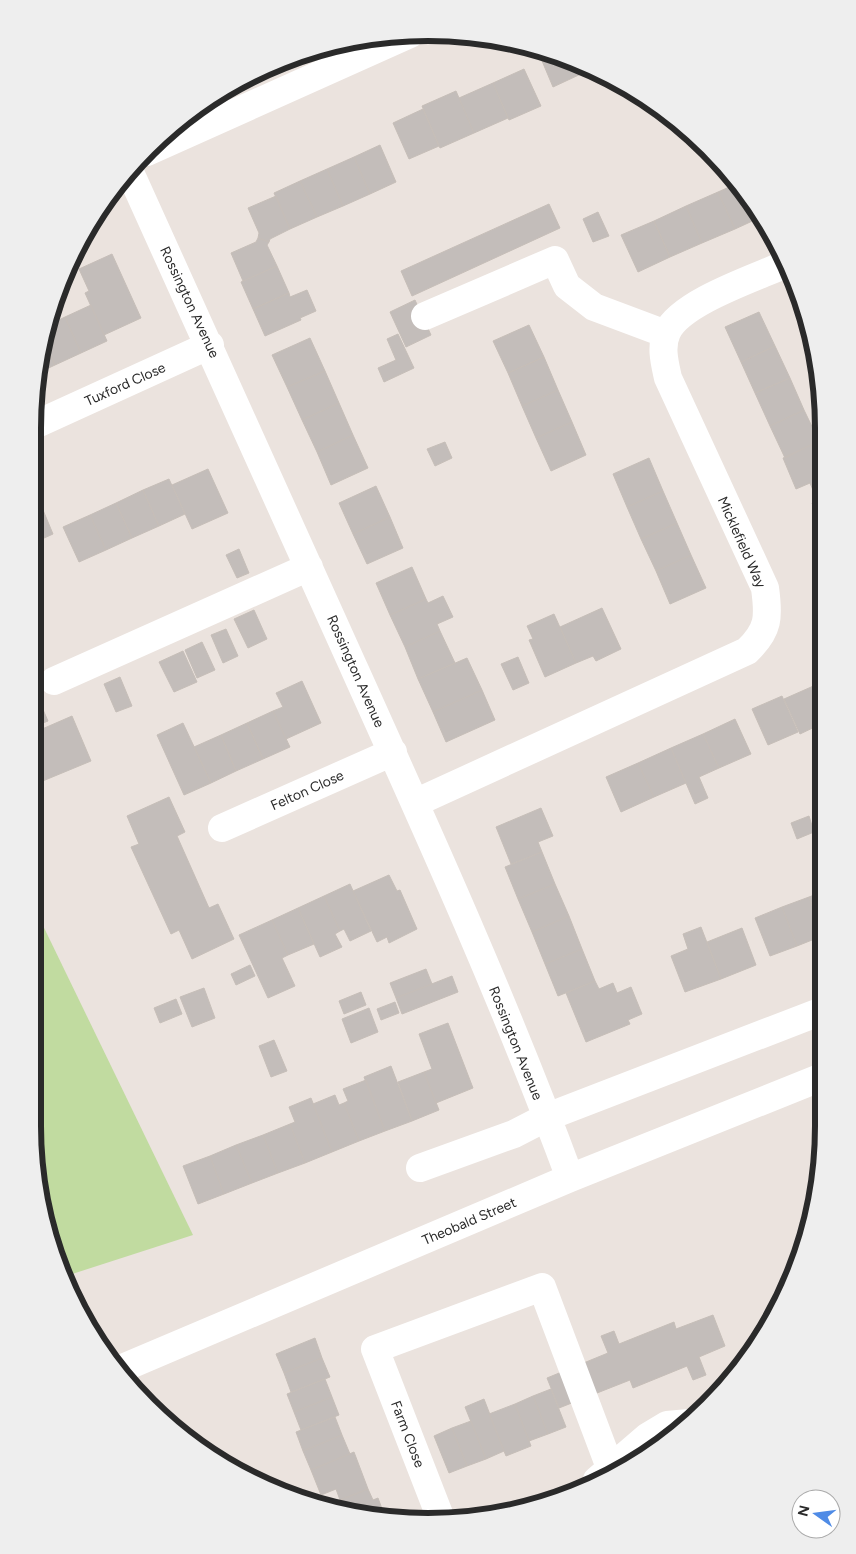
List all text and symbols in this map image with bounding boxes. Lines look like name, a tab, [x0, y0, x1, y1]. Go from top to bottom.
street label: Rossington Avenue	[156, 244, 223, 361]
street label: Tuxford Close	[82, 359, 169, 410]
street label: Micklefield Way	[714, 494, 770, 591]
street label: Rossington Avenue	[323, 612, 388, 730]
street label: Felton Close	[268, 767, 347, 814]
street label: Rossington Avenue	[485, 984, 546, 1103]
street label: Theobald Street	[420, 1194, 519, 1249]
street label: Farm Close	[387, 1398, 428, 1470]
north arrow	[791, 1489, 841, 1539]
text: N	[794, 1504, 813, 1518]

